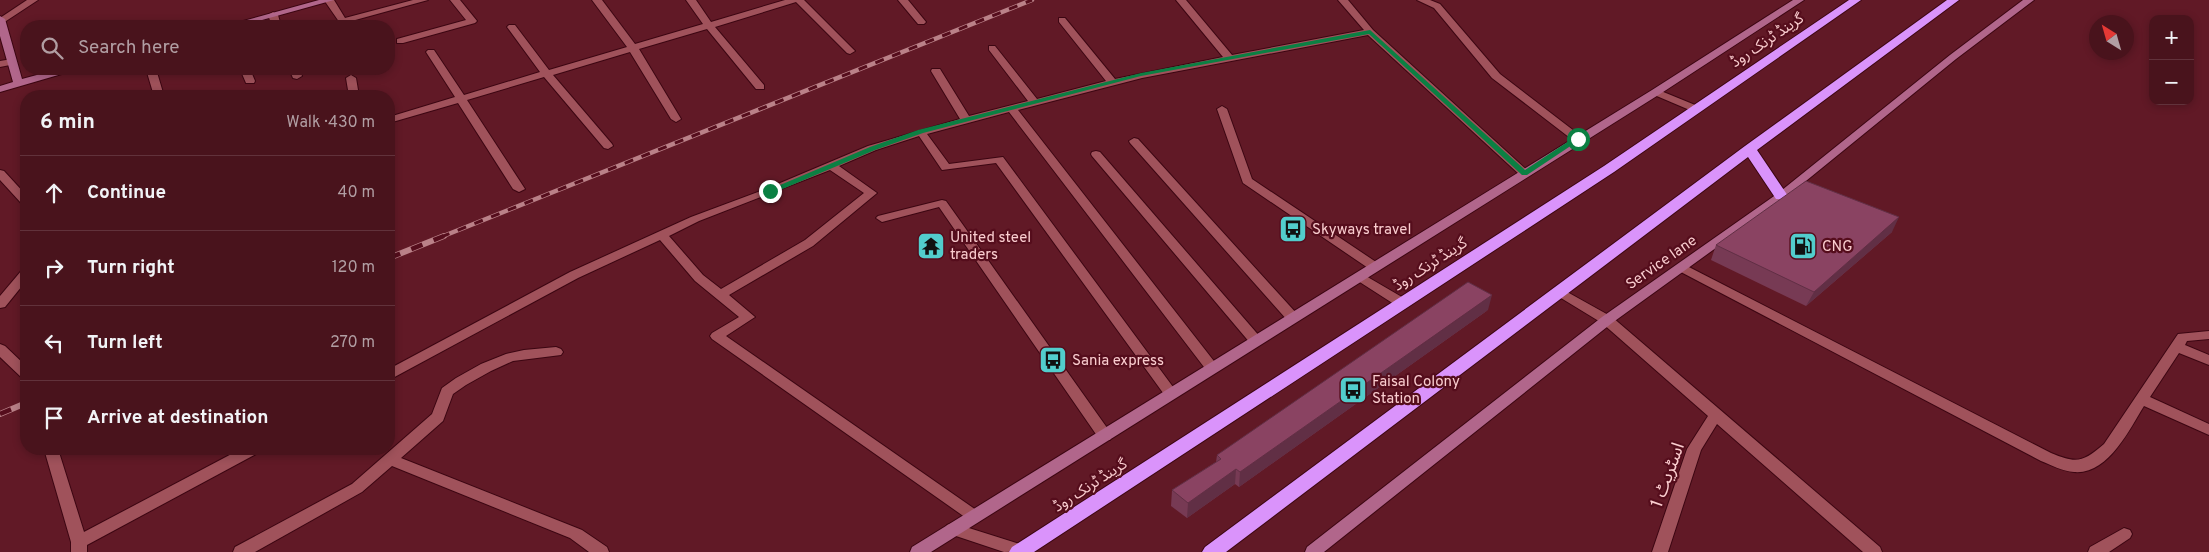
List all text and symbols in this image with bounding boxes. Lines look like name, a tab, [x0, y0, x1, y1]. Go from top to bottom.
street label: گرینڈ ٹرنک روڈ	[1727, 9, 1809, 73]
north arrow	[2089, 15, 2134, 60]
map controls	[2149, 15, 2194, 105]
button: +	[2149, 15, 2194, 60]
search box	[20, 20, 395, 75]
icon: search	[38, 34, 66, 62]
text: Search here	[78, 36, 180, 60]
button: −	[2149, 60, 2194, 105]
text: 6 min	[40, 109, 95, 136]
text: Walk · 430 m	[286, 113, 375, 133]
route start	[1567, 128, 1590, 151]
icon: ahead	[40, 179, 68, 207]
route end	[759, 180, 782, 203]
text: Continue	[87, 181, 166, 205]
text: 40 m	[337, 183, 375, 203]
bus stop icon: Skyways travel	[1278, 214, 1308, 244]
place label: Skyways travel	[1312, 221, 1411, 240]
place label: United steel traders	[950, 229, 1031, 265]
temple icon: United steel traders	[916, 231, 946, 261]
fuel station icon: CNG	[1788, 231, 1818, 261]
street label: Service lane	[1623, 232, 1701, 295]
street label: گرینڈ ٹرنک روڈ	[1390, 234, 1472, 296]
place label: CNG	[1822, 238, 1853, 257]
icon: right	[40, 254, 68, 282]
text: Turn right	[87, 256, 175, 280]
text: 120 m	[332, 258, 375, 278]
icon: left	[40, 329, 68, 357]
text: Turn left	[87, 331, 163, 355]
text: 270 m	[330, 333, 375, 353]
bus stop icon: Sania express	[1038, 345, 1068, 375]
place label: Sania express	[1072, 352, 1164, 371]
place label: Faisal Colony Station	[1372, 373, 1460, 409]
bus stop icon: Faisal Colony Station	[1338, 375, 1368, 405]
icon: arrive	[40, 404, 68, 432]
text: Arrive at destination	[87, 406, 268, 430]
street label: اسٹریٹ 1	[1646, 440, 1691, 511]
street label: گرینڈ ٹرنک روڈ	[1050, 455, 1132, 517]

